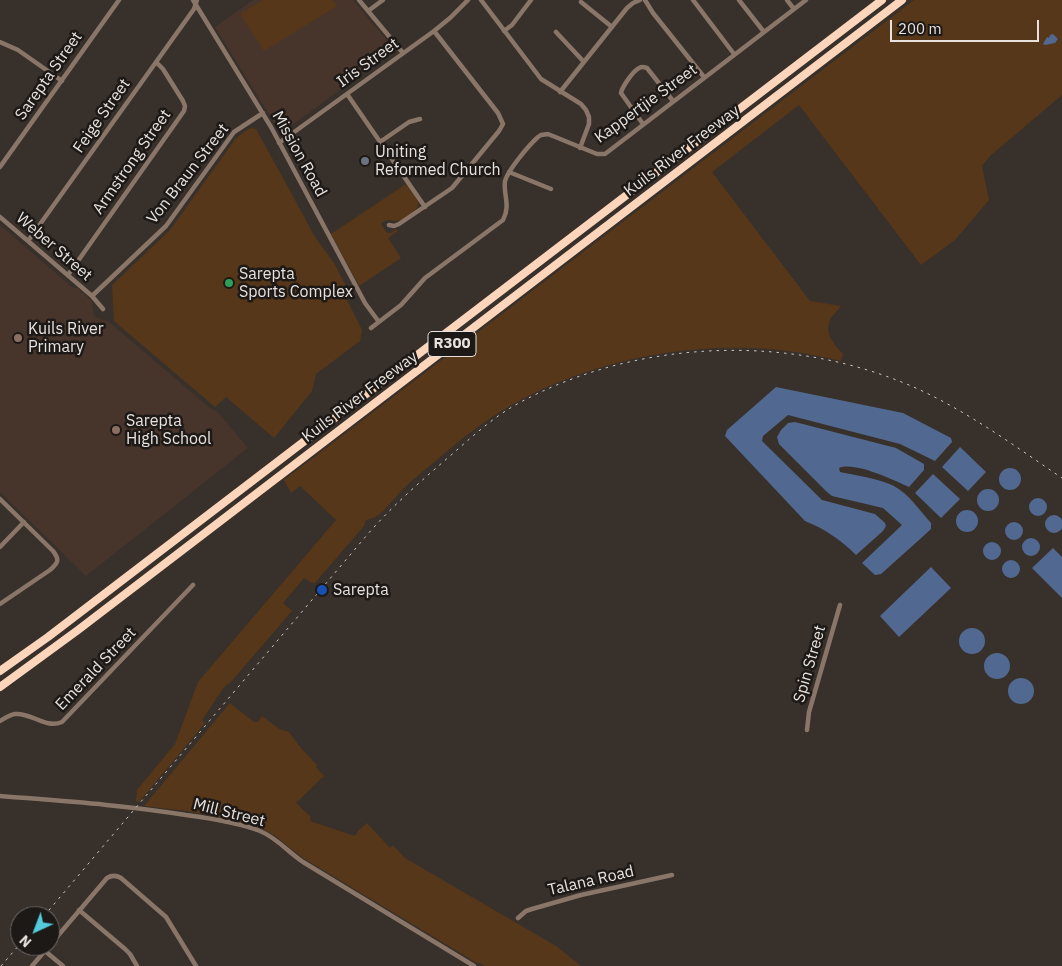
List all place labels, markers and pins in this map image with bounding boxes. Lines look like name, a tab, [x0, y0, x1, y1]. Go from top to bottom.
place label: Uniting Reformed Church	[375, 142, 501, 180]
marker: Uniting Reformed Church	[359, 155, 371, 167]
place label: Sarepta Sports Complex	[239, 264, 353, 302]
marker: Sarepta Sports Complex	[223, 277, 235, 289]
place label: Kuils River Primary	[28, 319, 104, 357]
marker: Kuils River Primary	[12, 332, 24, 344]
place label: Sarepta High School	[126, 411, 211, 449]
marker: Sarepta High School	[110, 424, 122, 436]
place label: Sarepta	[333, 580, 389, 600]
marker: Sarepta	[315, 583, 329, 597]

